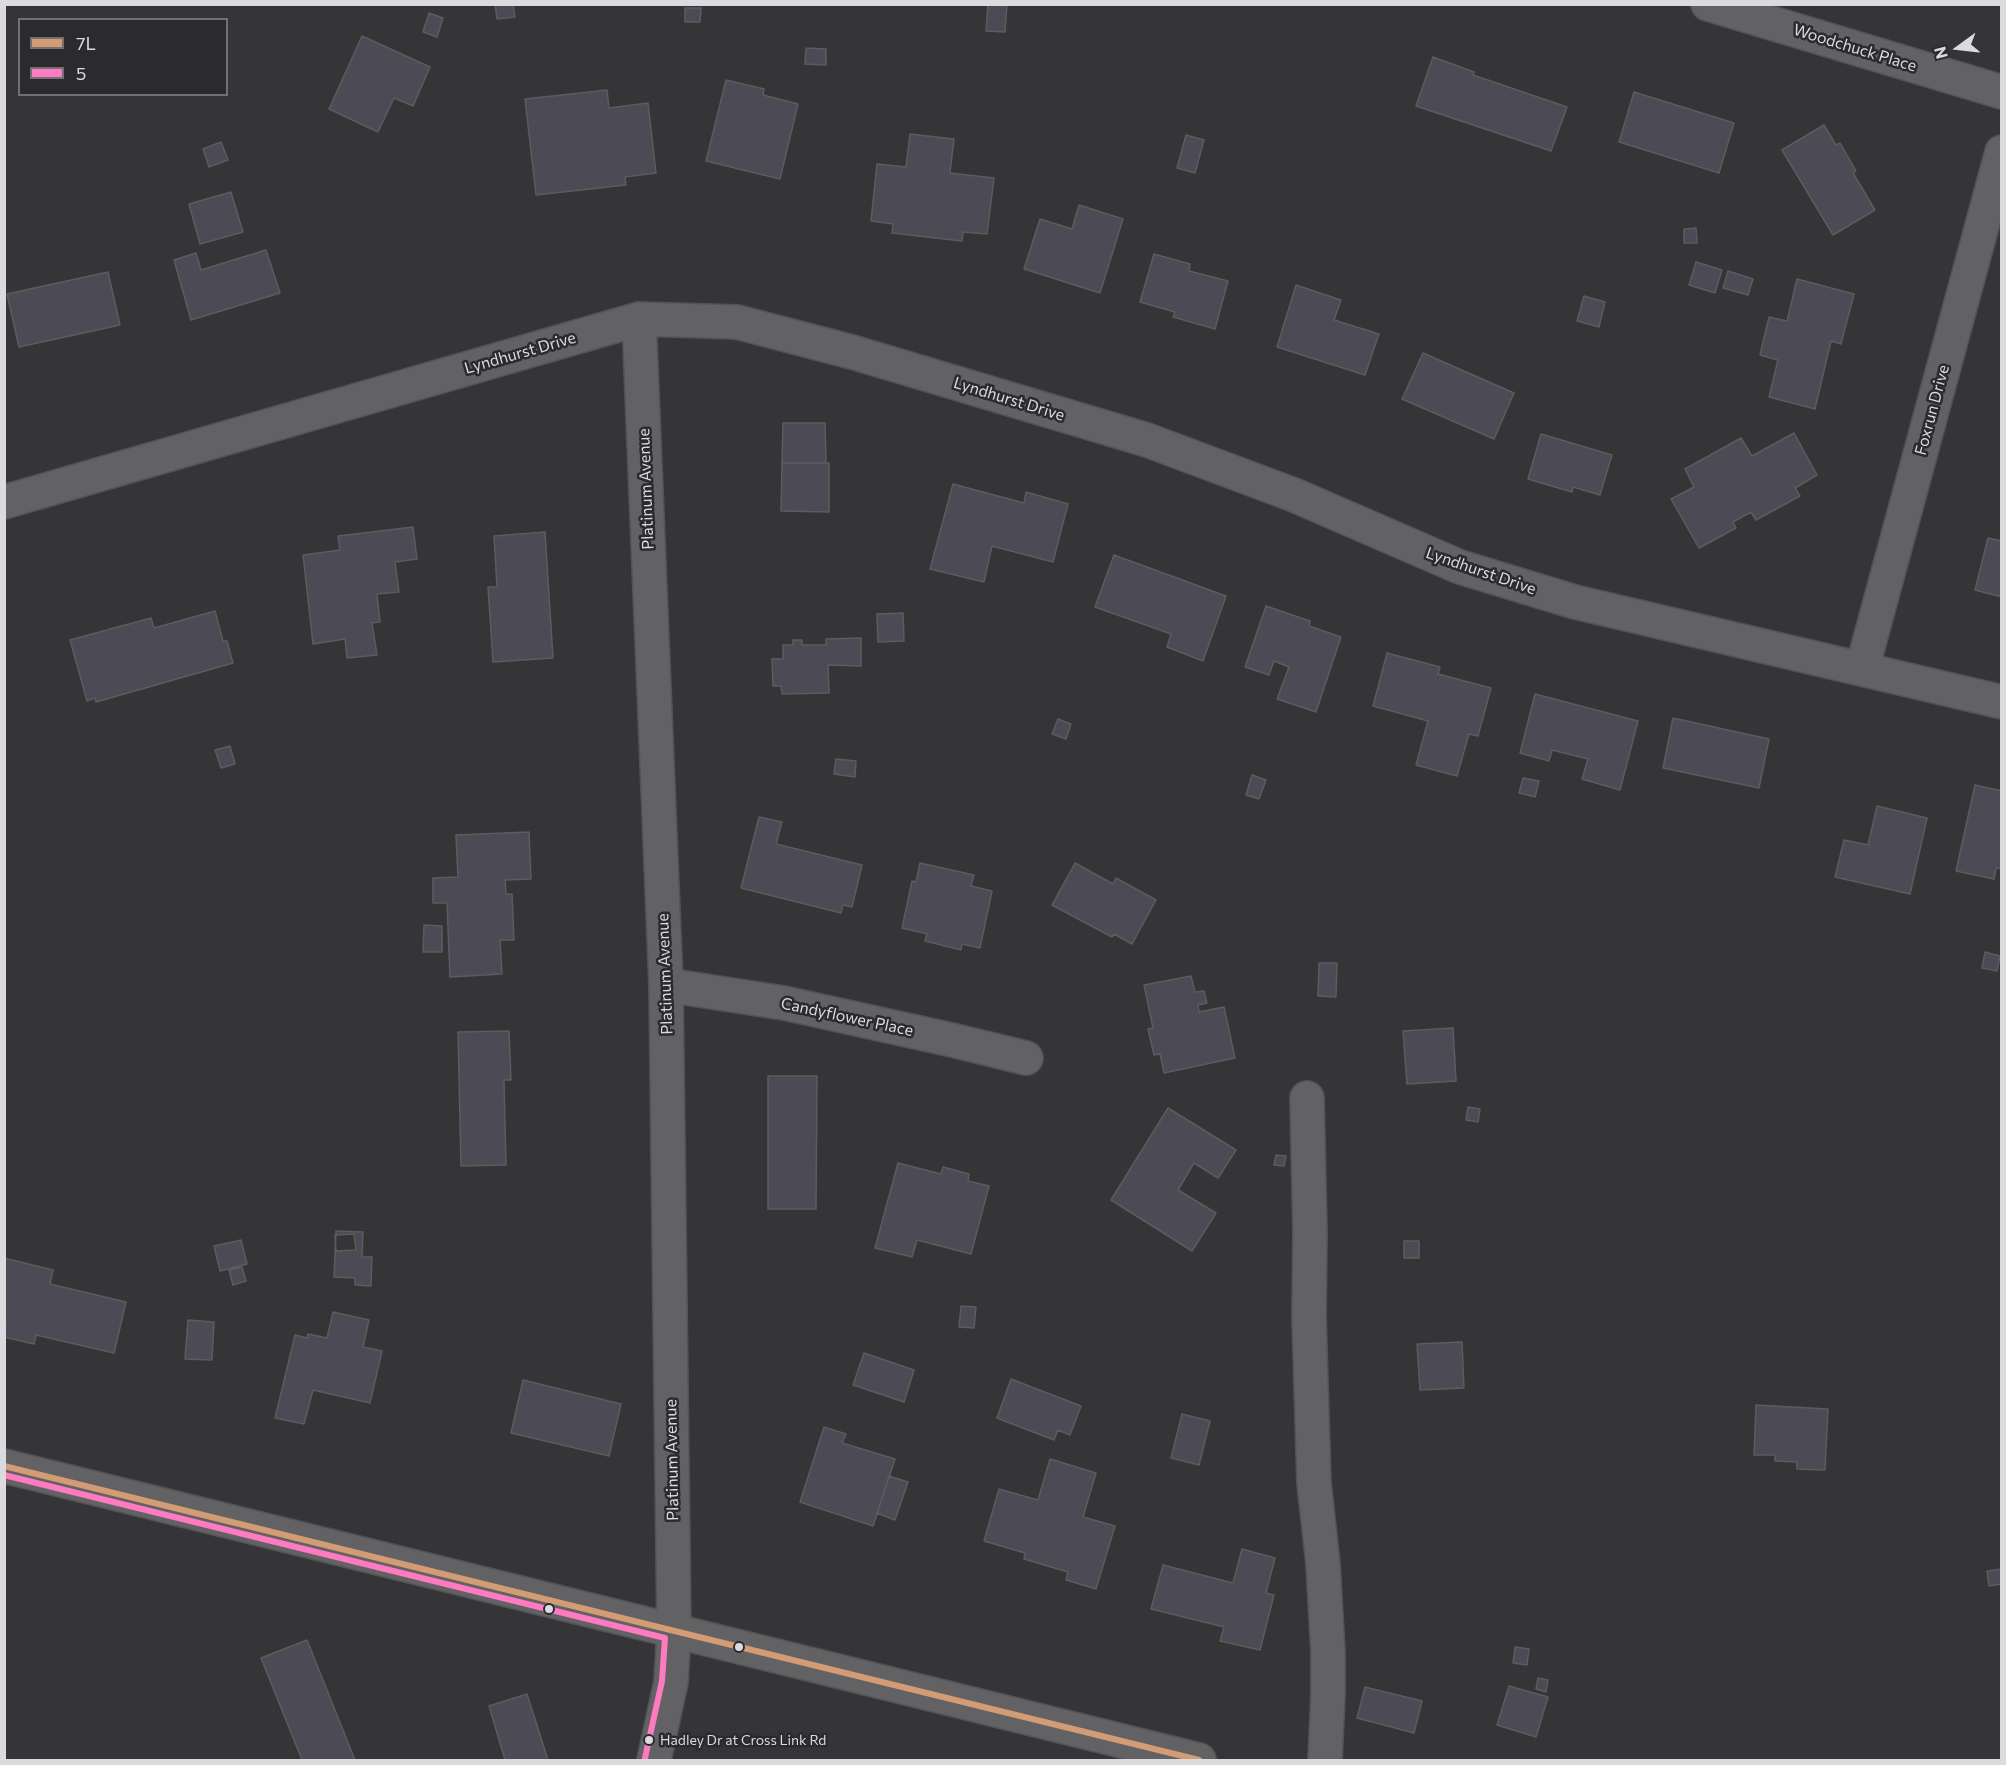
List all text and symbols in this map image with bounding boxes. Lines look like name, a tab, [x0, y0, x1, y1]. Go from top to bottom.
legend	[18, 18, 228, 96]
north arrow	[1928, 18, 1988, 78]
street label: Woodchuck Place	[1791, 20, 1919, 76]
text: 7L	[76, 32, 96, 54]
text: N	[1929, 45, 1951, 61]
text: 5	[76, 62, 86, 84]
street label: Lyndhurst Drive	[462, 328, 578, 378]
street label: Foxrun Drive	[1911, 363, 1953, 457]
street label: Lyndhurst Drive	[951, 373, 1067, 425]
street label: Platinum Avenue	[634, 428, 658, 550]
street label: Lyndhurst Drive	[1423, 543, 1539, 599]
street label: Platinum Avenue	[653, 913, 677, 1035]
street label: Candyflower Place	[779, 994, 915, 1040]
street label: Platinum Avenue	[661, 1399, 683, 1521]
unlabelled marker	[543, 1603, 555, 1615]
unlabelled marker	[733, 1641, 745, 1653]
place label: Hadley Dr at Cross Link Rd	[660, 1732, 826, 1748]
marker: Hadley Dr at Cross Link Rd	[643, 1734, 655, 1746]

